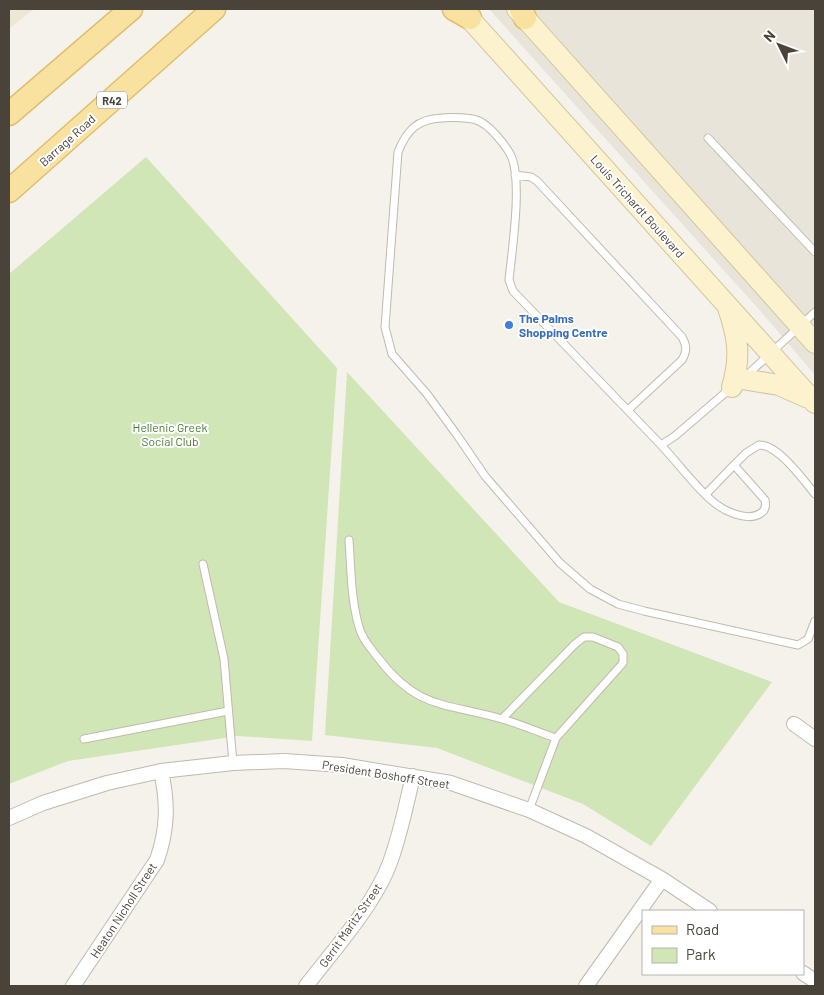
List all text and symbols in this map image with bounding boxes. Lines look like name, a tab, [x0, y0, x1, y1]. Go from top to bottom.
north arrow	[754, 20, 804, 70]
text: N	[760, 27, 778, 45]
road number: R42	[97, 92, 127, 108]
street label: Barrage Road	[36, 111, 98, 169]
street label: Louis Trichardt Boulevard	[588, 152, 688, 260]
place label: The Palms Shopping Centre	[519, 311, 608, 339]
marker: The Palms Shopping Centre	[503, 319, 515, 331]
park label: Hellenic Greek Social Club	[133, 420, 207, 448]
street label: President Boshoff Street	[321, 757, 451, 791]
street label: Heaton Nicholl Street	[87, 860, 159, 960]
street label: Gerrit Maritz Street	[316, 880, 384, 970]
legend	[642, 910, 804, 975]
text: Road	[686, 920, 719, 938]
text: Park	[686, 945, 716, 963]

